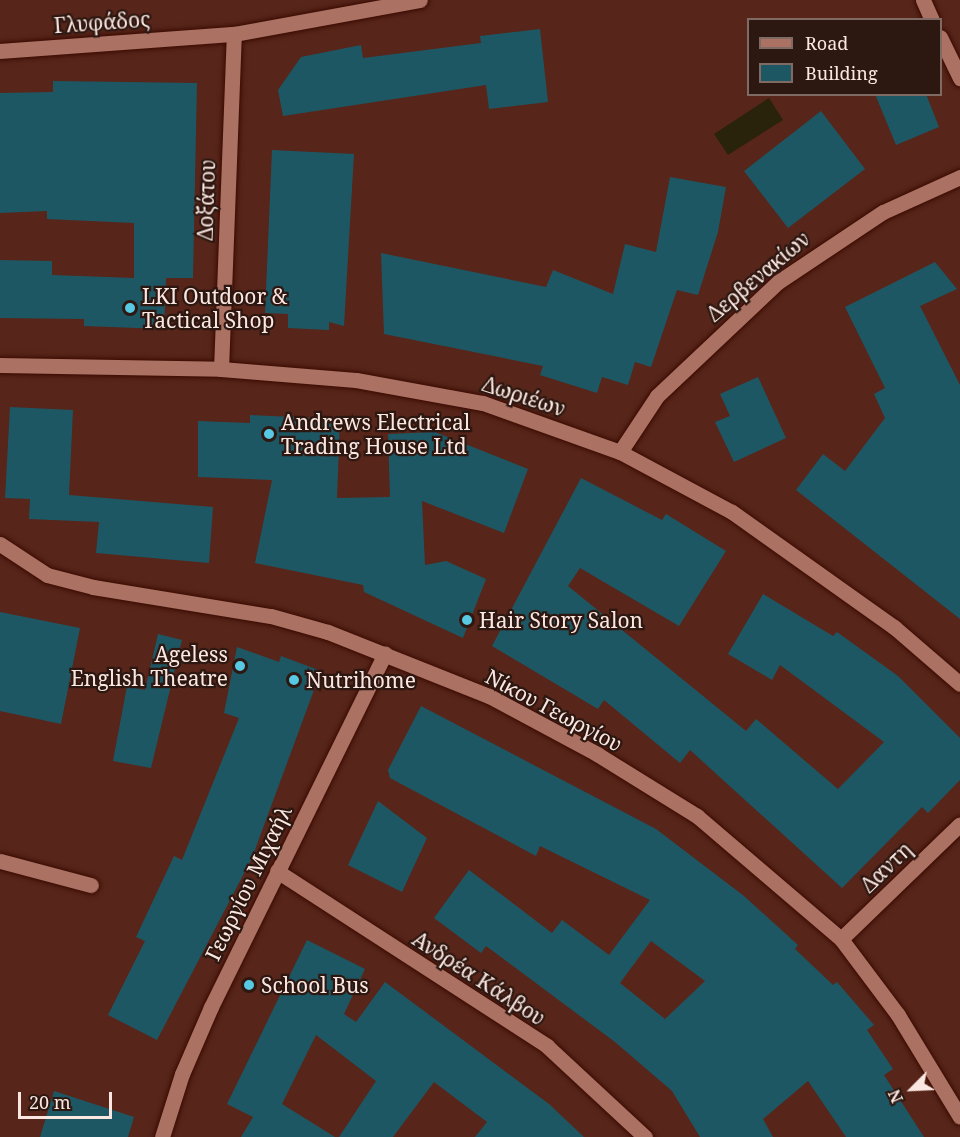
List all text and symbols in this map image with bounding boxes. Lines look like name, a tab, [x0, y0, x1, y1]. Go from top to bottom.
street label: Γλυφάδος	[53, 6, 151, 38]
legend	[747, 18, 942, 96]
text: Road	[805, 31, 848, 55]
text: Building	[805, 61, 878, 85]
street label: Δοξάτου	[192, 159, 220, 241]
street label: Δερβενακίων	[701, 226, 815, 326]
place label: LKI Outdoor & Tactical Shop	[142, 283, 287, 333]
marker: LKI Outdoor & Tactical Shop	[123, 301, 137, 315]
street label: Δωριέων	[479, 371, 569, 421]
place label: Andrews Electrical Trading House Ltd	[281, 409, 470, 459]
marker: Andrews Electrical Trading House Ltd	[262, 427, 276, 441]
place label: Hair Story Salon	[479, 607, 643, 633]
marker: Hair Story Salon	[460, 613, 474, 627]
place label: Ageless English Theatre	[71, 641, 228, 691]
marker: Ageless English Theatre	[233, 659, 247, 673]
street label: Νίκου Γεωργίου	[481, 663, 627, 757]
place label: Nutrihome	[306, 667, 416, 693]
marker: Nutrihome	[287, 673, 301, 687]
street label: Γεωργίου Μιχαήλ	[200, 801, 296, 965]
street label: Δαντη	[855, 837, 917, 897]
street label: Ανδρέα Κάλβου	[408, 926, 550, 1030]
place label: School Bus	[261, 972, 369, 998]
marker: School Bus	[242, 978, 256, 992]
north arrow	[882, 1059, 942, 1119]
scale bar	[21, 1080, 116, 1118]
text: N	[883, 1086, 908, 1107]
text: 20 m	[29, 1090, 71, 1114]

